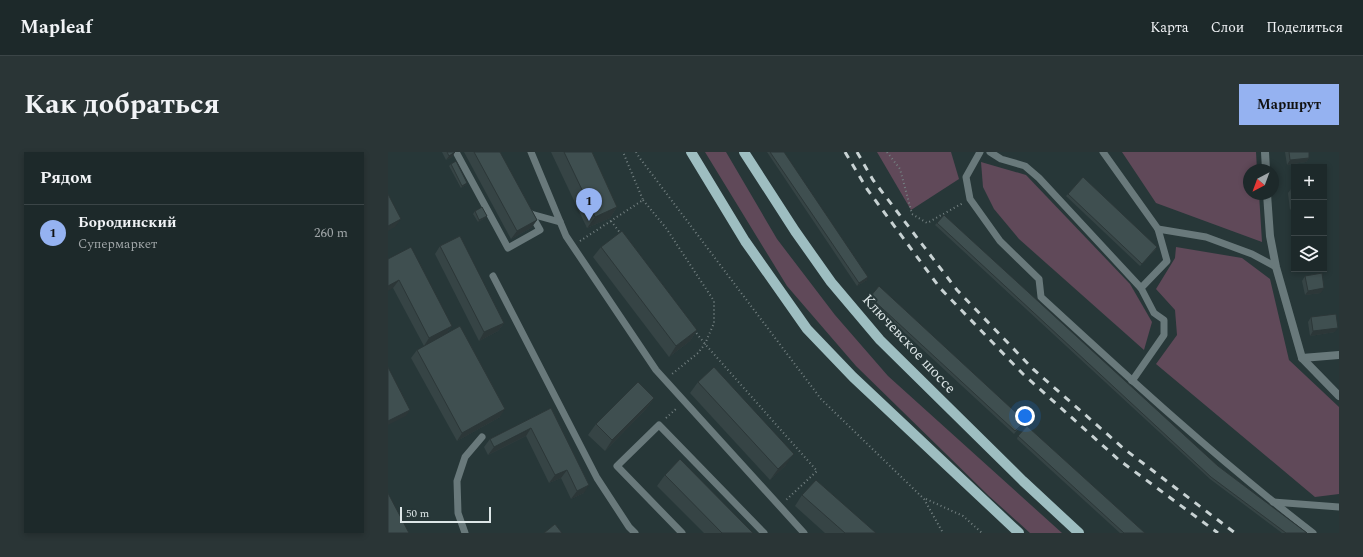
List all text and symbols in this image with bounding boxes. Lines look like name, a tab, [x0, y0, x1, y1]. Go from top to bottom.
text: Mapleaf	[20, 13, 92, 42]
text: Карта	[1150, 17, 1189, 38]
text: Слои	[1211, 17, 1244, 38]
text: Поделиться	[1266, 17, 1343, 38]
text: Как добраться	[24, 83, 220, 126]
button: Маршрут	[1239, 84, 1339, 125]
north arrow	[1243, 164, 1279, 200]
map controls	[1291, 164, 1327, 272]
button: +	[1291, 164, 1327, 200]
text: Рядом	[40, 165, 92, 191]
pin: 1	[576, 188, 602, 221]
button: −	[1291, 200, 1327, 236]
text: Бородинский	[78, 211, 177, 234]
text: 1	[49, 223, 57, 243]
text: 260 m	[314, 223, 348, 243]
text: Супермаркет	[78, 234, 158, 254]
button: layers	[1291, 236, 1327, 272]
street label: Ключевское шоссе	[857, 289, 961, 399]
your location	[1015, 406, 1035, 426]
scale bar	[400, 505, 491, 524]
text: 50 m	[406, 505, 429, 522]

